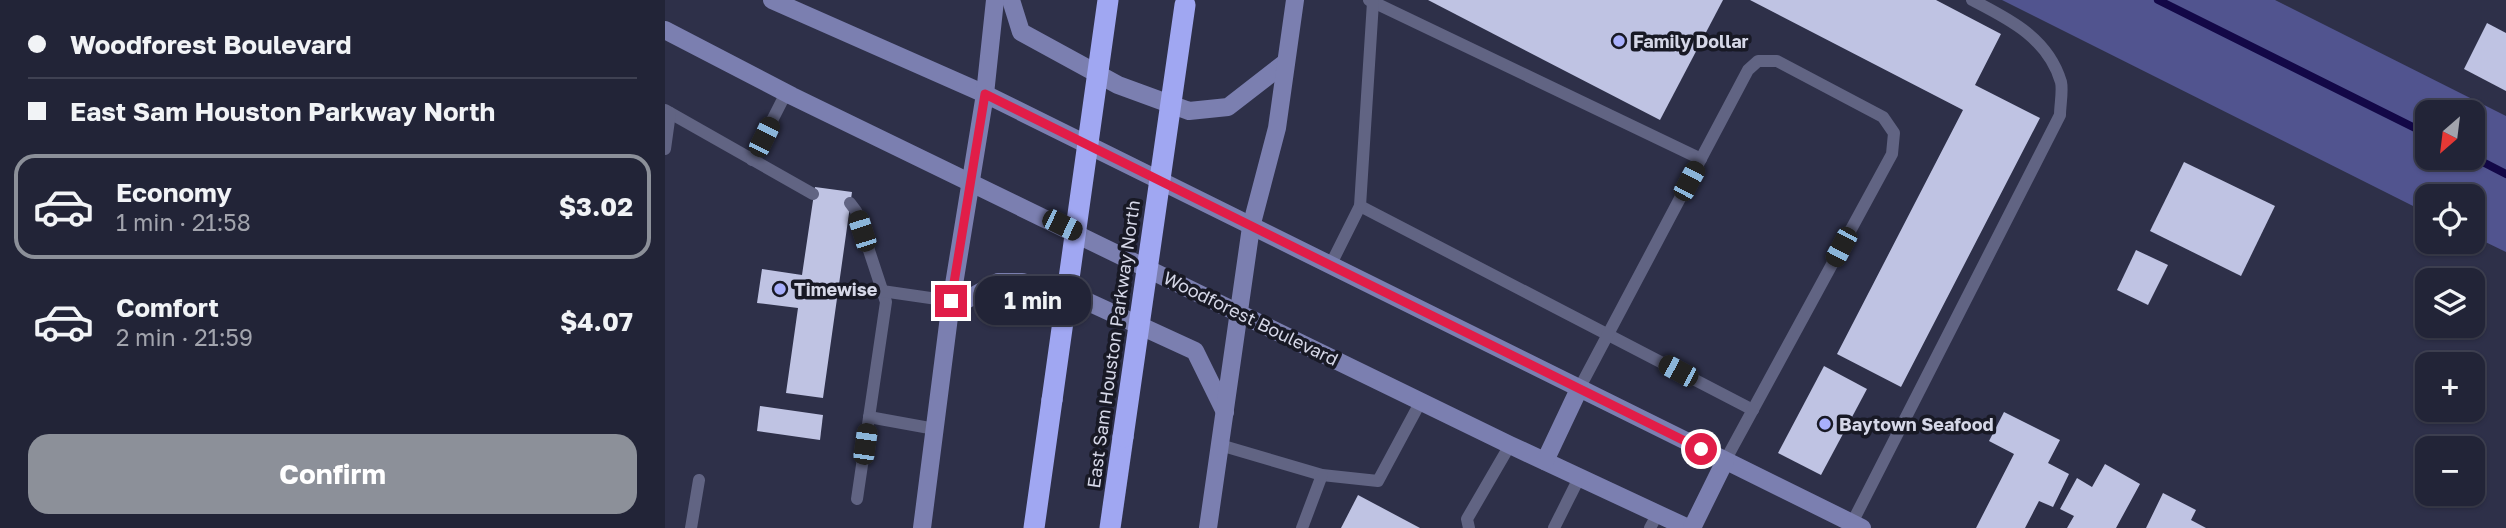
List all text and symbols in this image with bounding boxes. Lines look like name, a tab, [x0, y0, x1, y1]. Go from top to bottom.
text: Woodforest Boulevard	[70, 29, 352, 60]
place label: Family Dollar	[1633, 30, 1749, 52]
marker: Family Dollar	[1611, 33, 1627, 49]
text: East Sam Houston Parkway North	[70, 96, 495, 127]
north arrow	[2415, 100, 2485, 170]
map controls	[2415, 100, 2485, 506]
car	[746, 114, 783, 160]
car	[1670, 158, 1709, 204]
icon: car	[32, 175, 95, 238]
text: Economy	[116, 177, 232, 208]
button: locate	[2415, 184, 2485, 254]
text: $3.02	[559, 191, 633, 222]
street label: East Sam Houston Parkway North	[1082, 199, 1144, 489]
car	[1039, 206, 1086, 244]
text: 1 min · 21:58	[116, 208, 251, 236]
car	[846, 208, 879, 254]
car	[1822, 224, 1861, 270]
street label: Woodforest Boulevard	[1160, 266, 1342, 370]
button: layers	[2415, 268, 2485, 338]
callout: 1 min	[975, 276, 1091, 326]
place label: Timewise	[794, 278, 878, 300]
marker: Timewise	[772, 281, 788, 297]
route end	[935, 285, 967, 317]
text: 1 min	[1004, 286, 1062, 314]
icon: car	[32, 290, 95, 353]
text: Comfort	[116, 292, 219, 323]
text: $4.07	[560, 306, 633, 337]
text: 2 min · 21:59	[116, 323, 253, 351]
car	[1655, 352, 1702, 390]
button: +	[2415, 352, 2485, 422]
place label: Baytown Seafood	[1839, 413, 1994, 435]
marker: Baytown Seafood	[1817, 416, 1833, 432]
car	[852, 422, 879, 466]
route start	[1685, 433, 1717, 465]
button: Confirm	[28, 434, 637, 514]
button: −	[2415, 436, 2485, 506]

